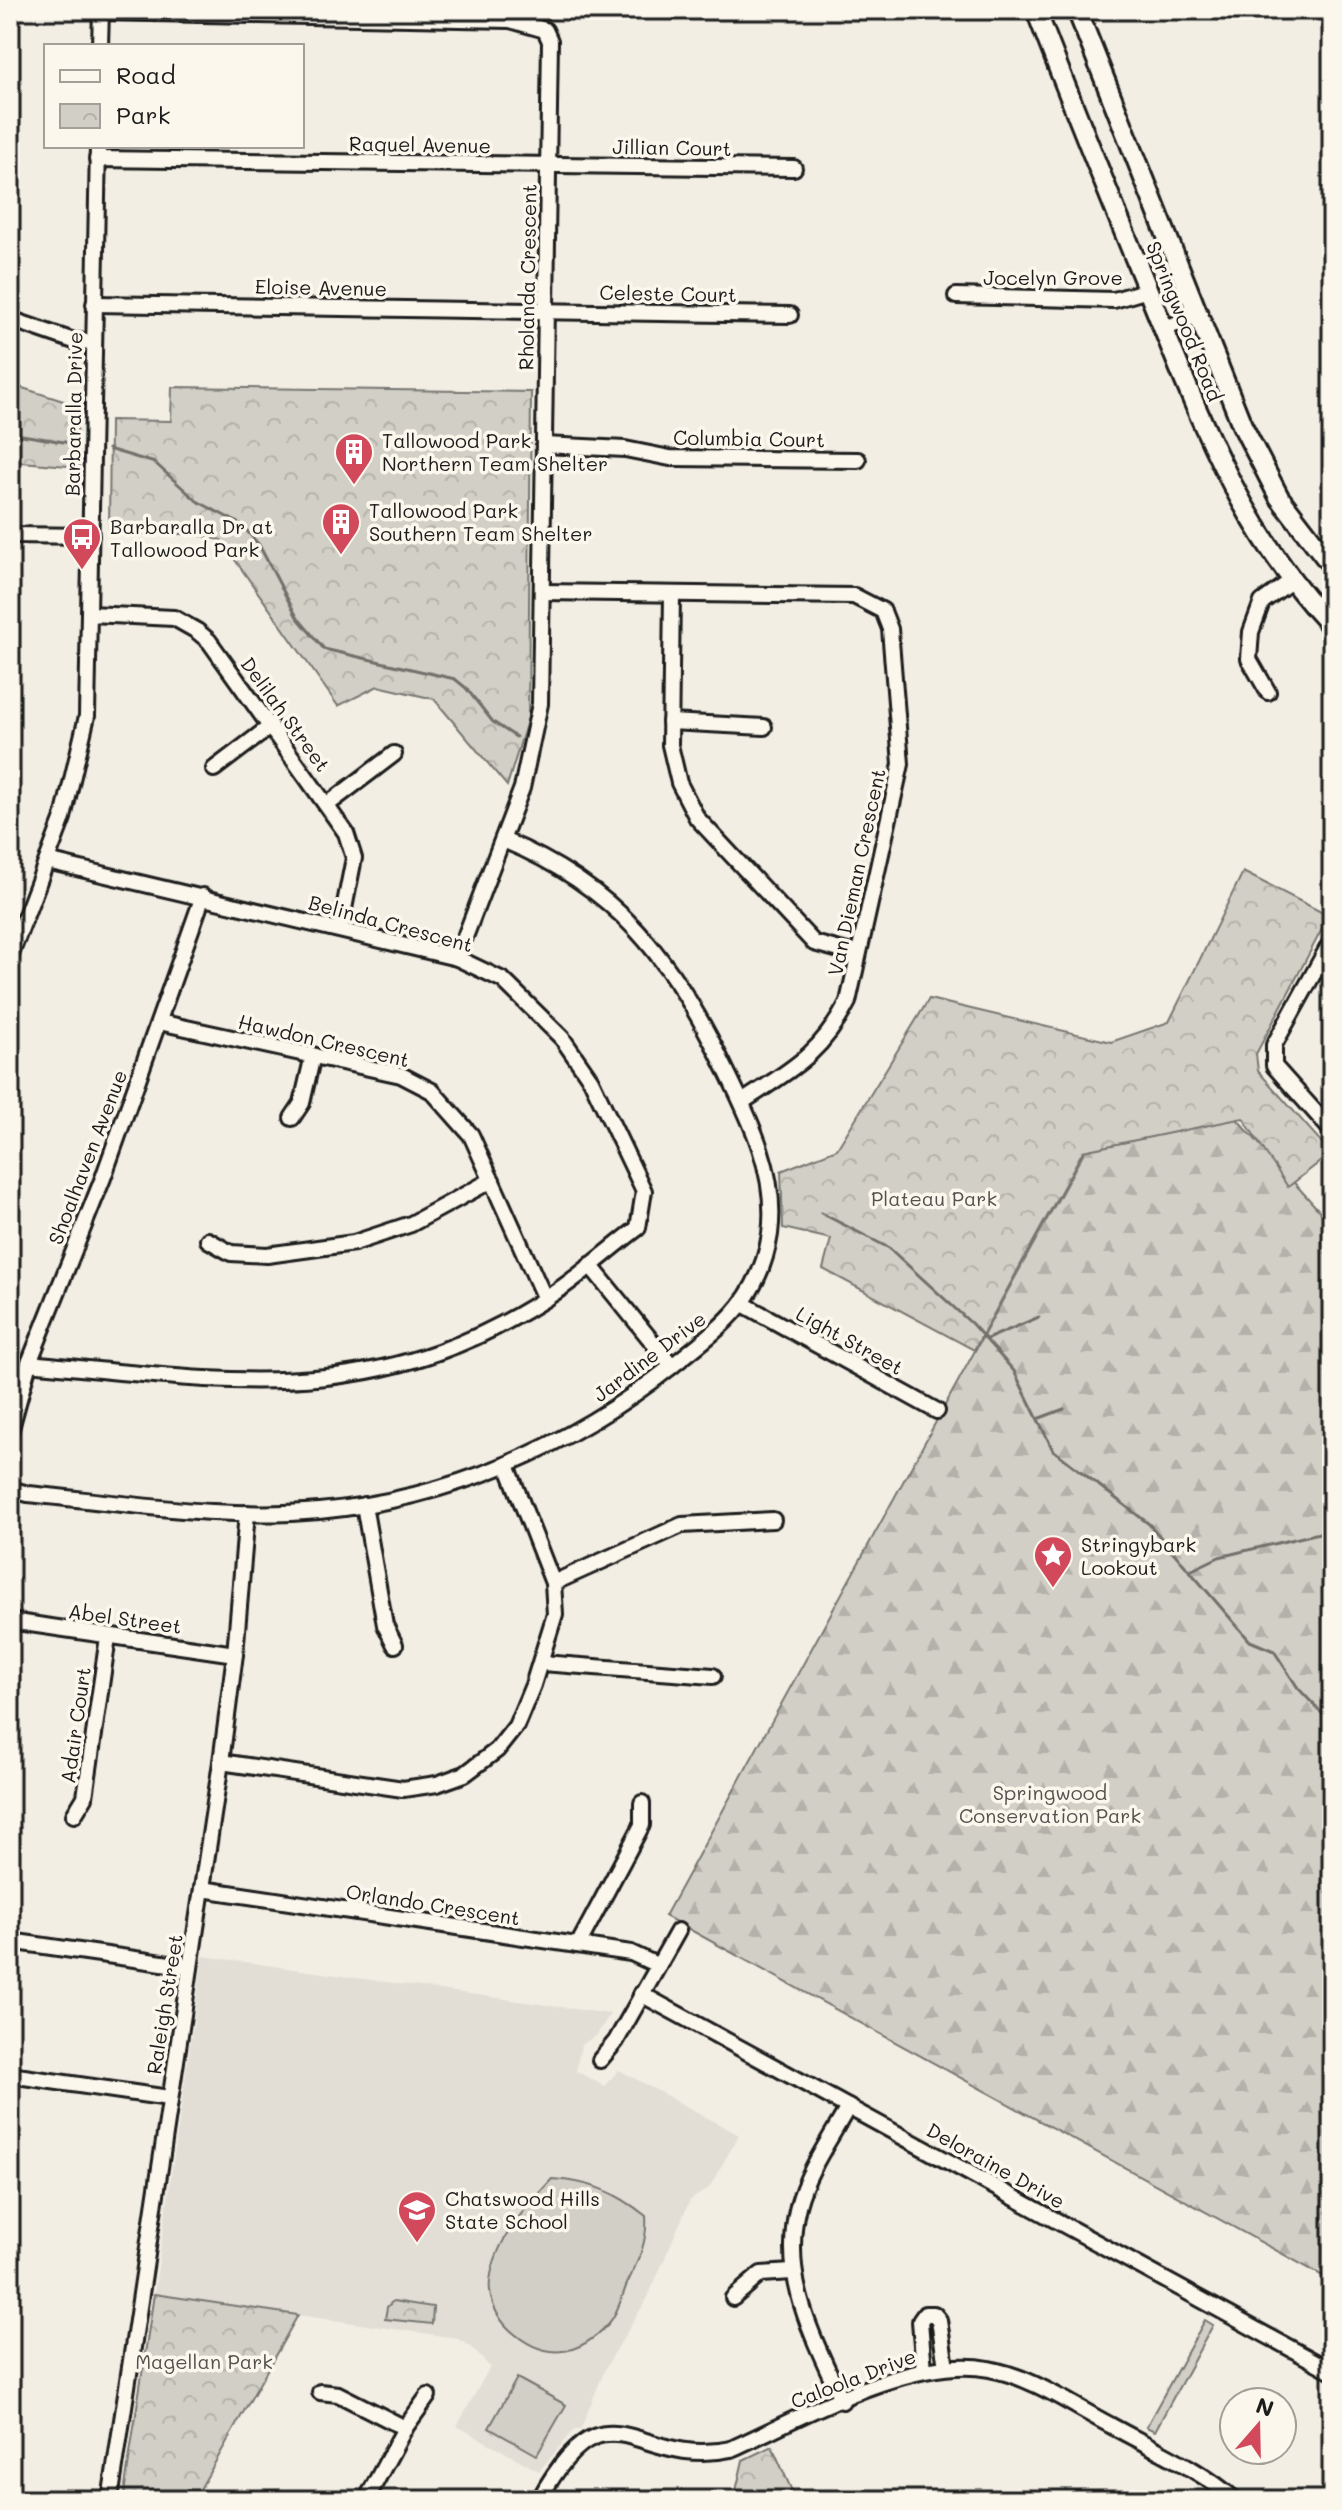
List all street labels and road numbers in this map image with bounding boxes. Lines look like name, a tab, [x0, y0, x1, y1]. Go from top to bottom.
street label: Raquel Avenue	[349, 130, 491, 158]
street label: Jillian Court	[612, 133, 732, 161]
street label: Rholanda Crescent	[512, 184, 542, 370]
street label: Springwood Road	[1141, 237, 1229, 405]
street label: Jocelyn Grove	[983, 264, 1123, 290]
street label: Eloise Avenue	[255, 273, 387, 301]
street label: Celeste Court	[599, 279, 737, 307]
street label: Barbaralla Drive	[59, 332, 87, 496]
street label: Columbia Court	[673, 424, 825, 452]
street label: Delilah Street	[235, 651, 337, 777]
street label: Van Dieman Crescent	[821, 766, 891, 978]
street label: Belinda Crescent	[306, 889, 476, 957]
street label: Hawdon Crescent	[236, 1008, 412, 1072]
street label: Shoalhaven Avenue	[42, 1066, 132, 1248]
street label: Light Street	[792, 1300, 908, 1380]
street label: Jardine Drive	[587, 1305, 711, 1407]
street label: Abel Street	[67, 1597, 183, 1639]
street label: Adair Court	[54, 1665, 96, 1785]
street label: Orlando Crescent	[344, 1877, 522, 1931]
street label: Raleigh Street	[140, 1932, 188, 2076]
street label: Deloraine Drive	[922, 2116, 1070, 2214]
street label: Caloola Drive	[787, 2342, 919, 2414]

